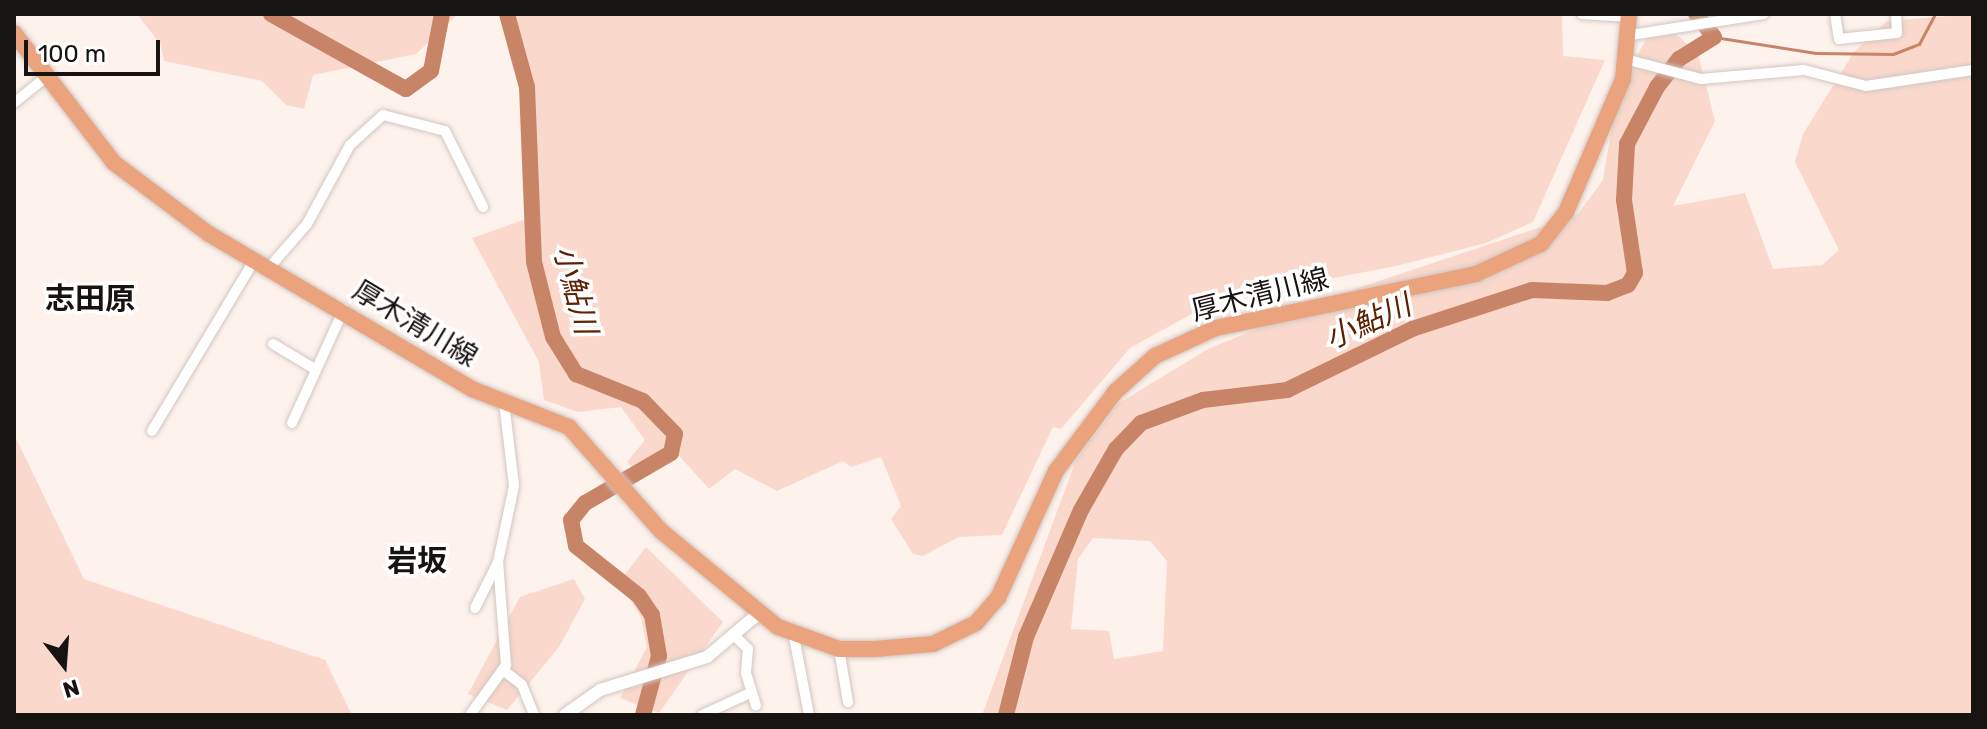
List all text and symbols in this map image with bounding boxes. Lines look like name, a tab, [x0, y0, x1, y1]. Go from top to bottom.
scale bar	[28, 24, 164, 74]
text: 100 m	[38, 40, 106, 68]
water label: 小鮎川	[546, 242, 604, 338]
street label: 厚木清川線	[1188, 262, 1332, 328]
street label: 厚木清川線	[346, 274, 484, 374]
district label: 志田原	[45, 281, 135, 317]
water label: 小鮎川	[1320, 287, 1416, 357]
district label: 岩坂	[387, 543, 447, 579]
north arrow	[24, 625, 104, 705]
text: N	[60, 673, 83, 704]

